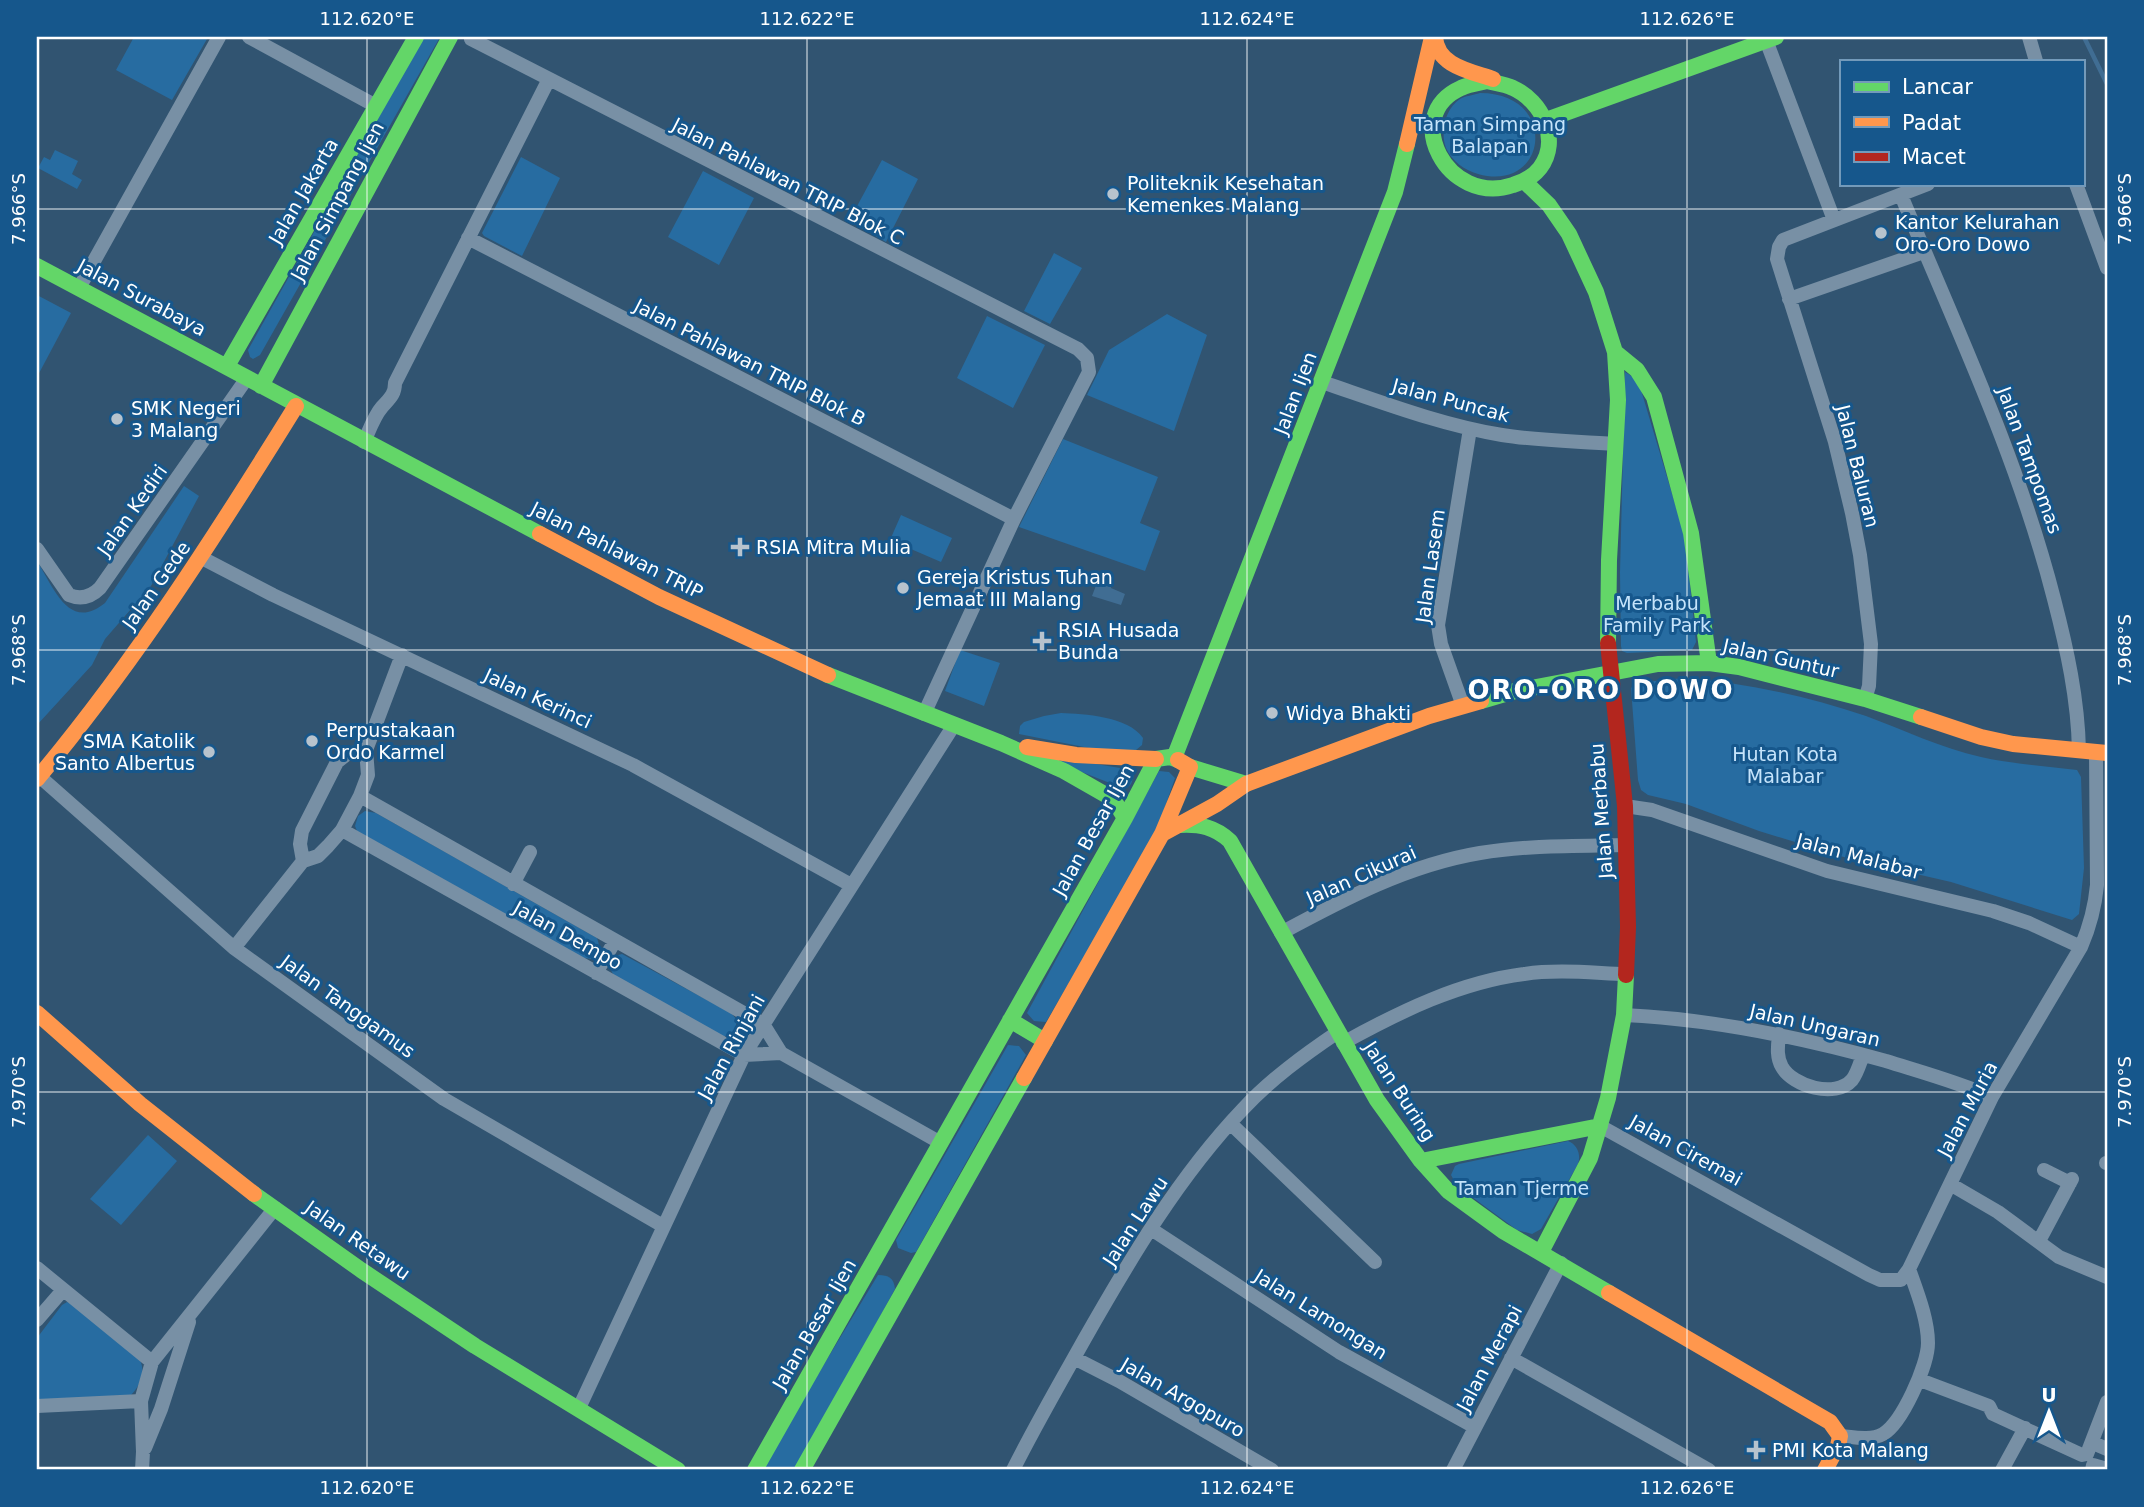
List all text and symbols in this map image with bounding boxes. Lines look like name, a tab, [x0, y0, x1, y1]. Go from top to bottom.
text: 112.620°E	[320, 8, 414, 29]
text: 112.622°E	[760, 8, 854, 29]
text: 112.624°E	[1200, 8, 1294, 29]
text: 112.626°E	[1640, 8, 1734, 29]
legend	[1840, 60, 2084, 186]
text: Lancar	[1902, 75, 1973, 99]
text: Padat	[1902, 111, 1961, 135]
street label: Jalan Pahlawan TRIP Blok C	[668, 112, 907, 249]
park label: Taman Simpang Balapan	[1413, 113, 1566, 157]
street label: Jalan Simpang Ijen	[285, 118, 388, 285]
street label: Jalan Jakarta	[263, 134, 342, 249]
text: Macet	[1902, 145, 1966, 169]
place label: Politeknik Kesehatan Kemenkes Malang	[1127, 172, 1324, 216]
text: 7.966°S	[8, 173, 29, 245]
text: 7.966°S	[2114, 173, 2135, 245]
marker: Politeknik Kesehatan Kemenkes Malang	[1105, 186, 1121, 202]
place label: Kantor Kelurahan Oro-Oro Dowo	[1895, 211, 2059, 255]
marker: Kantor Kelurahan Oro-Oro Dowo	[1873, 225, 1889, 241]
street label: Jalan Surabaya	[73, 253, 210, 340]
street label: Jalan Pahlawan TRIP Blok B	[630, 293, 869, 430]
street label: Jalan Ijen	[1269, 349, 1321, 438]
street label: Jalan Puncak	[1389, 374, 1512, 426]
street label: Jalan Tampomas	[1993, 383, 2067, 536]
place label: SMK Negeri 3 Malang	[131, 397, 241, 441]
street label: Jalan Baluran	[1832, 401, 1884, 530]
marker: SMK Negeri 3 Malang	[109, 411, 125, 427]
street label: Jalan Kediri	[92, 460, 171, 560]
street label: Jalan Pahlawan TRIP	[526, 496, 707, 603]
street label: Jalan Lasem	[1411, 508, 1449, 625]
place label: RSIA Mitra Mulia	[756, 536, 911, 558]
street label: Jalan Gede	[117, 537, 194, 634]
marker: RSIA Mitra Mulia	[730, 537, 750, 557]
place label: Gereja Kristus Tuhan Jemaat III Malang	[916, 566, 1113, 610]
marker: Gereja Kristus Tuhan Jemaat III Malang	[895, 580, 911, 596]
park label: Merbabu Family Park	[1603, 592, 1711, 636]
text: 7.968°S	[8, 614, 29, 686]
text: 7.968°S	[2114, 614, 2135, 686]
place label: RSIA Husada Bunda	[1058, 619, 1179, 663]
marker: RSIA Husada Bunda	[1032, 631, 1052, 651]
street label: Jalan Guntur	[1720, 634, 1841, 682]
street label: Jalan Kerinci	[480, 663, 595, 733]
district label: ORO-ORO DOWO	[1467, 675, 1735, 705]
place label: Widya Bhakti	[1286, 702, 1411, 724]
marker: Widya Bhakti	[1264, 705, 1280, 721]
place label: Perpustakaan Ordo Karmel	[326, 719, 455, 763]
place label: SMA Katolik Santo Albertus	[55, 730, 195, 774]
marker: Perpustakaan Ordo Karmel	[304, 733, 320, 749]
street label: Jalan Merbabu	[1585, 742, 1617, 881]
park label: Hutan Kota Malabar	[1732, 743, 1838, 787]
marker: SMA Katolik Santo Albertus	[201, 744, 217, 760]
street label: Jalan Besar Ijen	[1047, 760, 1138, 900]
street label: Jalan Malabar	[1793, 828, 1924, 883]
street label: Jalan Cikurai	[1302, 841, 1419, 909]
street label: Jalan Dempo	[509, 896, 626, 974]
street label: Jalan Tanggamus	[276, 949, 419, 1062]
street label: Jalan Rinjani	[693, 990, 769, 1104]
street label: Jalan Ungaran	[1747, 999, 1882, 1051]
street label: Jalan Buring	[1359, 1036, 1440, 1145]
text: 7.970°S	[8, 1056, 29, 1128]
text: 7.970°S	[2114, 1056, 2135, 1128]
street label: Jalan Muria	[1932, 1057, 2001, 1162]
street label: Jalan Ciremai	[1625, 1110, 1746, 1190]
street label: Jalan Lawu	[1097, 1172, 1172, 1271]
park label: Taman Tjerme	[1454, 1177, 1589, 1199]
street label: Jalan Retawu	[301, 1195, 415, 1284]
street label: Jalan Besar Ijen	[767, 1255, 860, 1394]
street label: Jalan Lamongan	[1250, 1264, 1391, 1364]
street label: Jalan Merapi	[1451, 1301, 1526, 1416]
street label: Jalan Argopuro	[1116, 1352, 1249, 1441]
north arrow	[2014, 1378, 2084, 1448]
text: U	[2041, 1384, 2057, 1406]
place label: PMI Kota Malang	[1772, 1439, 1929, 1461]
marker: PMI Kota Malang	[1746, 1440, 1766, 1460]
text: 112.620°E	[320, 1477, 414, 1498]
text: 112.622°E	[760, 1477, 854, 1498]
text: 112.624°E	[1200, 1477, 1294, 1498]
text: 112.626°E	[1640, 1477, 1734, 1498]

